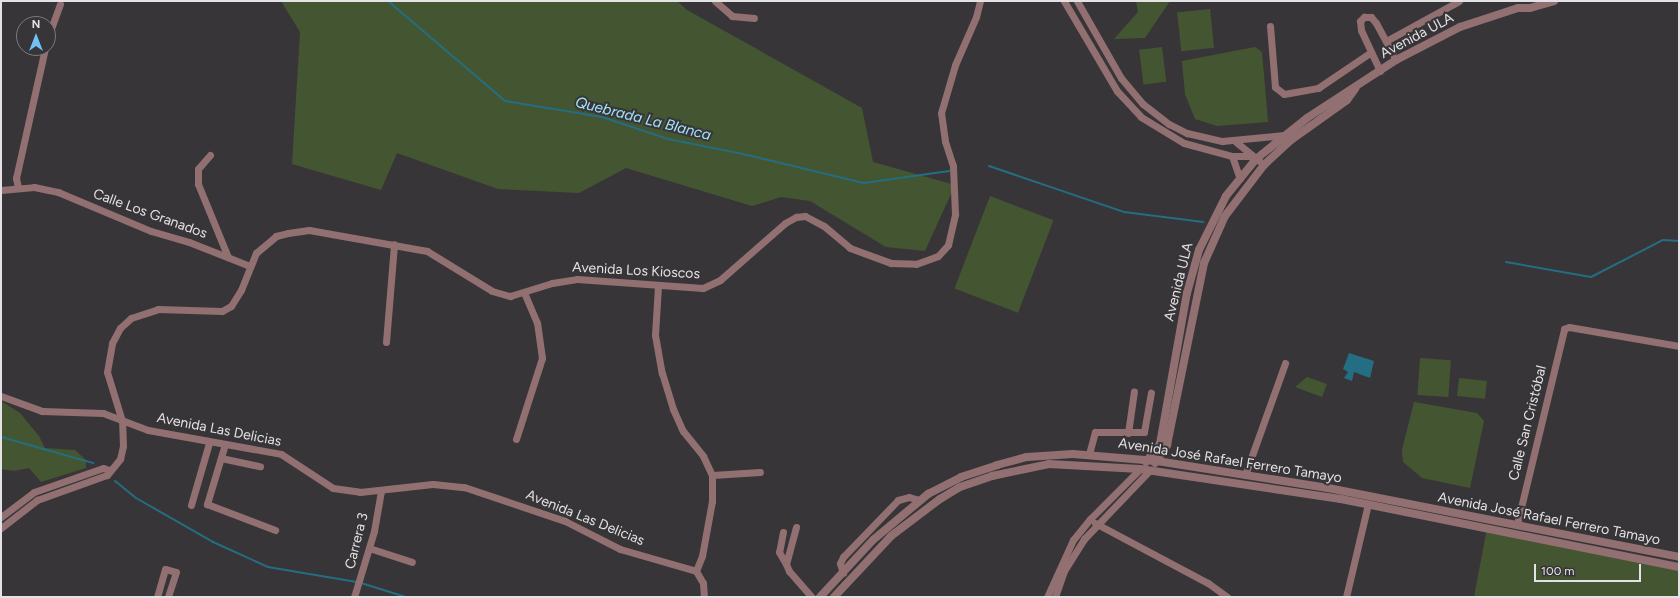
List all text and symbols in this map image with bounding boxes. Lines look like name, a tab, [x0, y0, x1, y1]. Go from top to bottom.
street label: Avenida ULA	[1377, 10, 1457, 62]
north arrow	[16, 16, 56, 56]
text: N	[32, 18, 40, 31]
water label: Quebrada La Blanca	[573, 93, 713, 145]
street label: Calle Los Granados	[91, 186, 209, 242]
street label: Avenida ULA	[1161, 241, 1197, 323]
street label: Avenida Los Kioscos	[572, 259, 700, 283]
street label: Calle San Cristóbal	[1506, 364, 1550, 482]
street label: Avenida Las Delicias	[155, 410, 283, 450]
street label: Avenida José Rafael Ferrero Tamayo	[1117, 435, 1343, 487]
street label: Avenida Las Delicias	[523, 487, 647, 549]
street label: Avenida José Rafael Ferrero Tamayo	[1436, 489, 1662, 549]
street label: Carrera 3	[342, 511, 372, 571]
scale bar	[1536, 556, 1643, 582]
text: 100 m	[1541, 564, 1575, 578]

